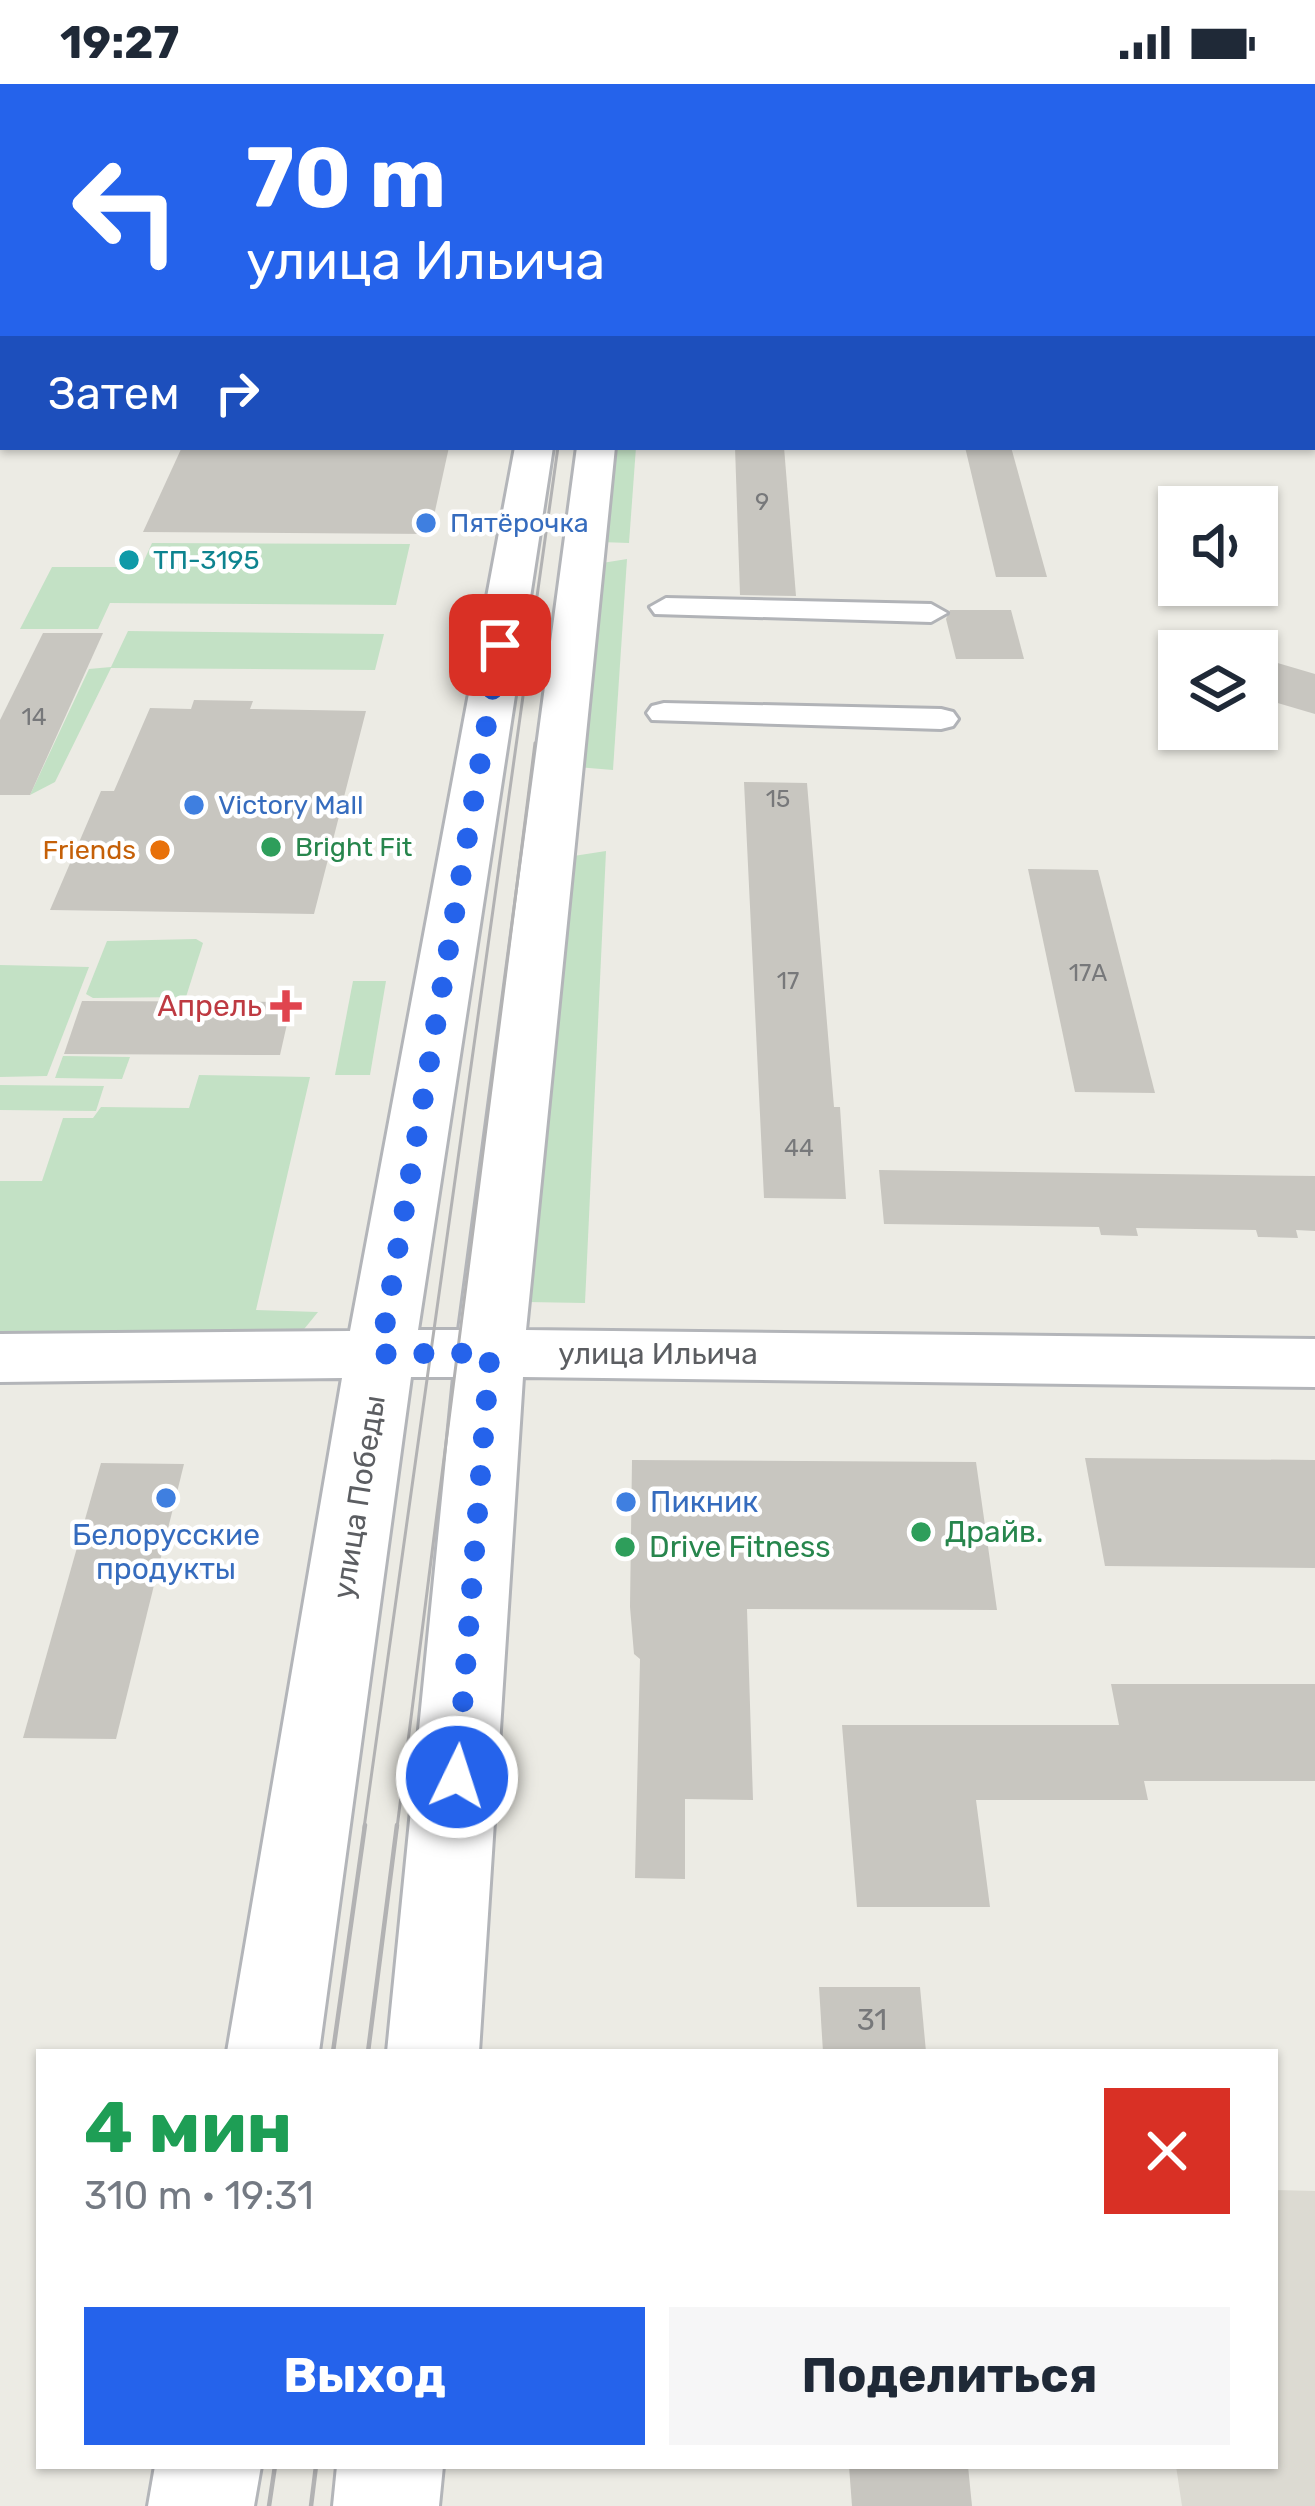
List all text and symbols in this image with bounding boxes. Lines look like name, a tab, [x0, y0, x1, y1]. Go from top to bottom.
text: 19:27	[60, 16, 179, 69]
text: 70 m	[246, 128, 446, 228]
icon: left	[48, 132, 204, 288]
text: улица Ильича	[246, 229, 605, 293]
icon: right	[204, 360, 270, 426]
text: Затем	[48, 367, 180, 420]
map controls	[1158, 486, 1278, 750]
button: sound	[1158, 486, 1278, 606]
house number: 9	[755, 488, 769, 516]
place label: Пятёрочка	[450, 507, 589, 539]
marker: Пятёрочка	[413, 510, 439, 536]
place label: ТП-3195	[153, 544, 260, 576]
marker: ТП-3195	[116, 547, 142, 573]
pin	[449, 594, 551, 696]
icon: arrive	[467, 612, 533, 678]
button: layers	[1158, 630, 1278, 750]
house number: 14	[21, 703, 47, 731]
house number: 15	[766, 785, 790, 813]
place label: Victory Mall	[218, 789, 364, 821]
marker: Victory Mall	[181, 792, 207, 818]
place label: Bright Fit	[295, 831, 412, 863]
place label: Friends	[42, 834, 136, 866]
marker: Bright Fit	[258, 834, 284, 860]
marker: Friends	[147, 837, 173, 863]
house number: 17А	[1069, 959, 1107, 987]
house number: 17	[777, 967, 799, 995]
place label: Апрель	[157, 988, 262, 1024]
marker: Апрель	[273, 993, 299, 1019]
house number: 44	[784, 1134, 814, 1162]
street label: улица Ильича	[558, 1336, 758, 1372]
street label: улица Победы	[325, 1393, 393, 1601]
place label: Пикник	[650, 1484, 758, 1520]
marker: Белорусские продукты	[153, 1485, 179, 1511]
marker: Пикник	[613, 1489, 639, 1515]
place label: Драйв.	[945, 1514, 1043, 1550]
place label: Белорусские продукты	[72, 1517, 260, 1587]
marker: Драйв.	[908, 1519, 934, 1545]
place label: Drive Fitness	[649, 1529, 831, 1565]
marker: Drive Fitness	[612, 1534, 638, 1560]
position arrow	[394, 1714, 520, 1840]
house number: 31	[857, 2002, 887, 2038]
text: 4 мин	[84, 2085, 293, 2170]
button: close	[1104, 2088, 1230, 2214]
text: 310 m · 19:31	[84, 2173, 314, 2219]
button: Выход	[84, 2307, 645, 2445]
button: Поделиться	[669, 2307, 1230, 2445]

